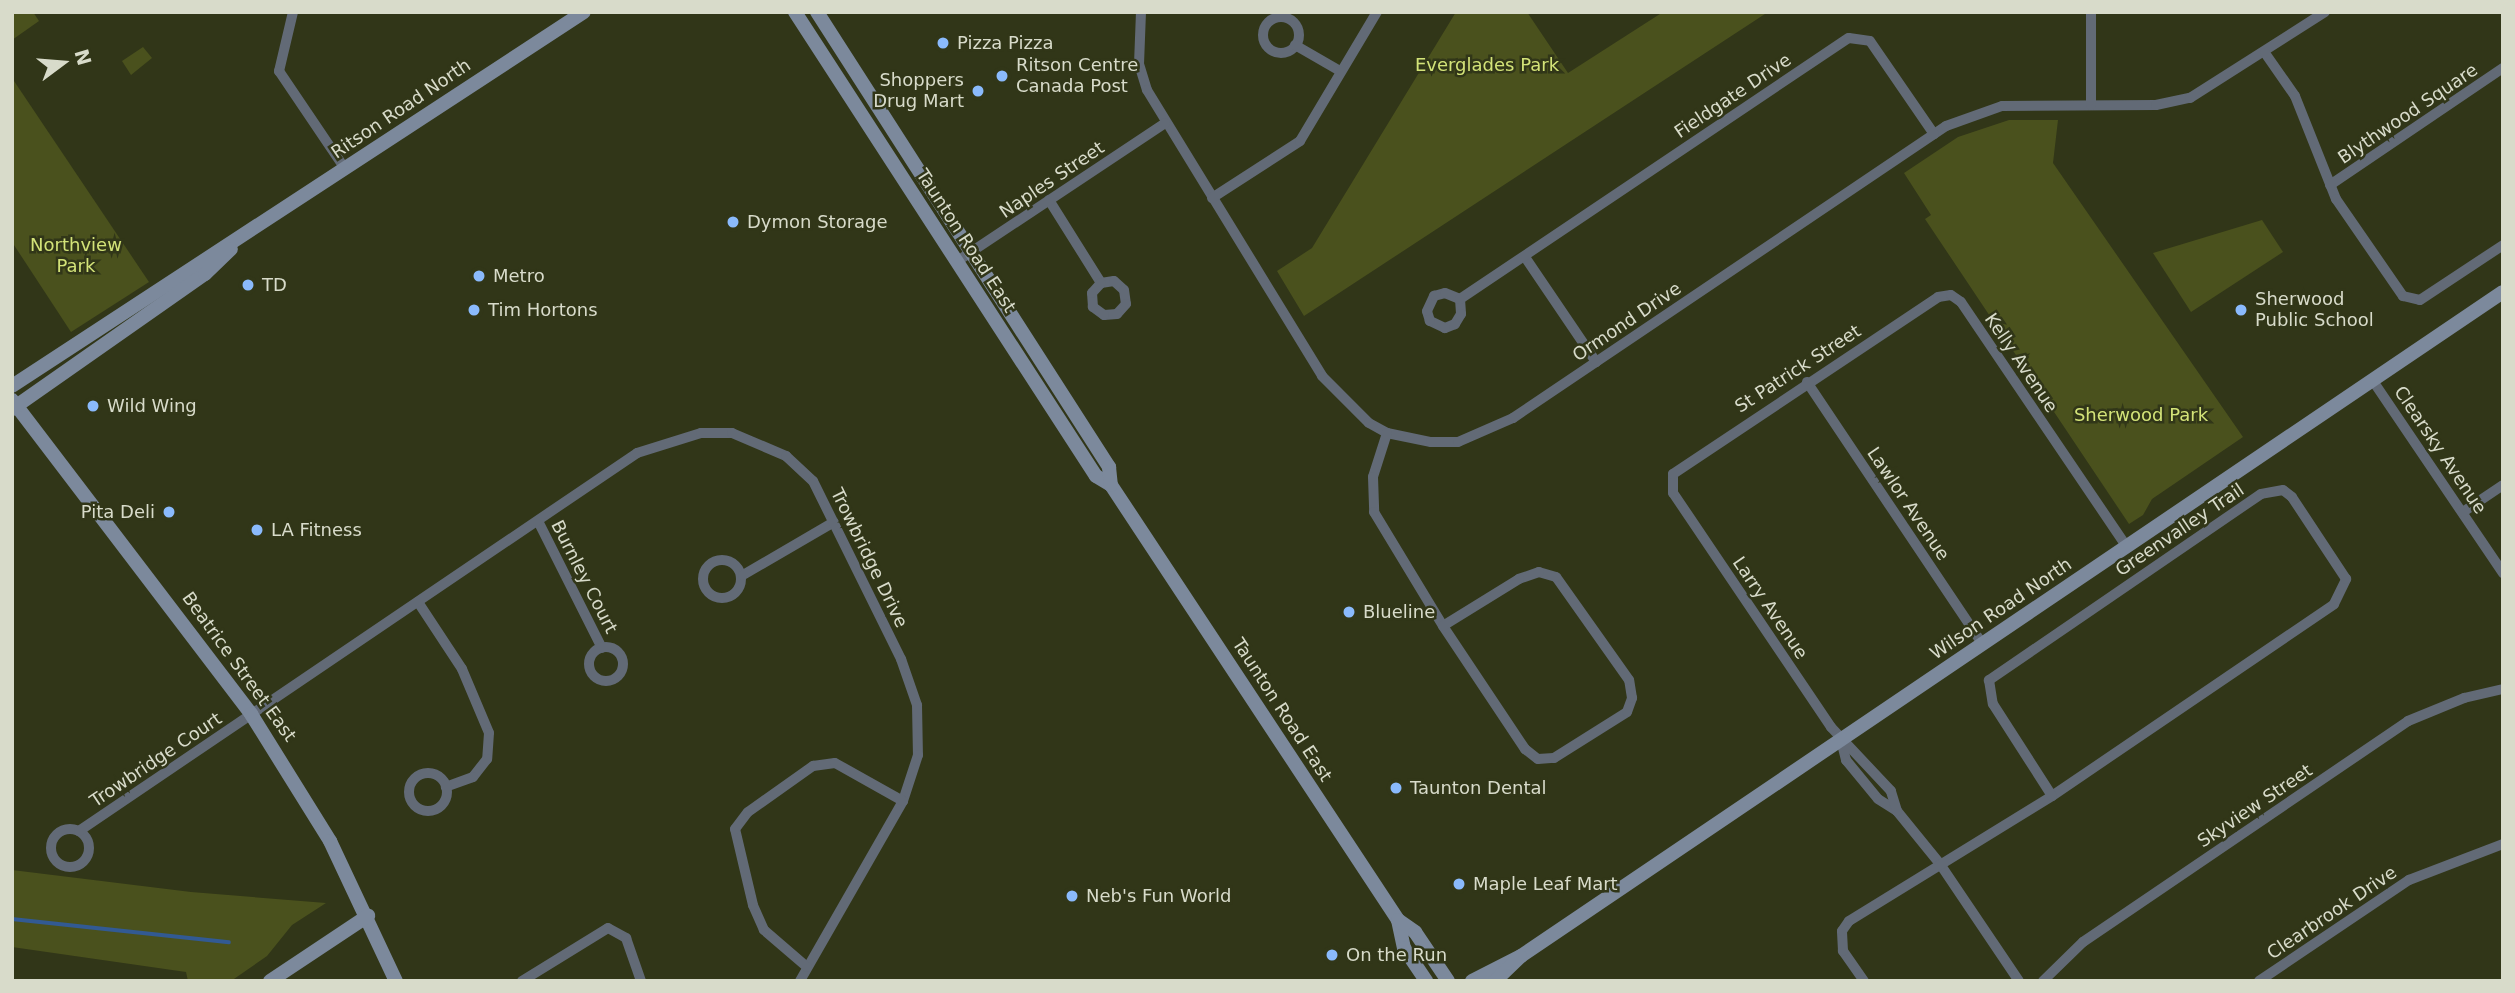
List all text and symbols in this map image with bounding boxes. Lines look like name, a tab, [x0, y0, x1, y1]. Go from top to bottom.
north arrow	[28, 28, 98, 98]
place label: Pizza Pizza	[957, 32, 1053, 54]
marker: Pizza Pizza	[935, 35, 951, 51]
text: N	[70, 47, 96, 68]
street label: Fieldgate Drive	[1671, 49, 1795, 143]
street label: Ritson Road North	[327, 54, 475, 164]
park label: Everglades Park	[1415, 54, 1559, 76]
place label: Ritson Centre Canada Post	[1016, 55, 1138, 98]
street label: Blythwood Square	[2334, 59, 2482, 169]
marker: Ritson Centre Canada Post	[994, 68, 1010, 84]
place label: Shoppers Drug Mart	[873, 70, 964, 112]
marker: Shoppers Drug Mart	[970, 83, 986, 99]
street label: Naples Street	[995, 137, 1109, 223]
street label: Taunton Road East	[912, 165, 1020, 317]
place label: Dymon Storage	[747, 211, 888, 233]
marker: Dymon Storage	[725, 214, 741, 230]
park label: Northview Park	[30, 235, 122, 278]
place label: Metro	[493, 265, 545, 287]
marker: Metro	[471, 268, 487, 284]
place label: TD	[262, 274, 287, 296]
marker: TD	[240, 277, 256, 293]
street label: Ormond Drive	[1569, 278, 1685, 366]
place label: Sherwood Public School	[2255, 289, 2374, 332]
place label: Tim Hortons	[488, 299, 598, 321]
marker: Tim Hortons	[466, 302, 482, 318]
marker: Sherwood Public School	[2233, 302, 2249, 318]
street label: Kelly Avenue	[1980, 309, 2062, 417]
street label: St Patrick Street	[1731, 320, 1865, 418]
street label: Clearsky Avenue	[2389, 382, 2491, 518]
place label: Wild Wing	[107, 395, 197, 417]
marker: Wild Wing	[85, 398, 101, 414]
park label: Sherwood Park	[2074, 404, 2208, 426]
street label: Lawlor Avenue	[1862, 443, 1954, 565]
street label: Greenvalley Trail	[2112, 479, 2248, 581]
street label: Trowbridge Drive	[826, 485, 912, 631]
place label: Pita Deli	[81, 501, 155, 523]
marker: Pita Deli	[161, 504, 177, 520]
street label: Burnley Court	[546, 517, 622, 637]
place label: LA Fitness	[271, 519, 362, 541]
marker: LA Fitness	[249, 522, 265, 538]
street label: Larry Avenue	[1728, 553, 1812, 663]
street label: Wilson Road North	[1926, 554, 2076, 664]
street label: Beatrice Street East	[177, 588, 301, 746]
place label: Blueline	[1363, 601, 1435, 623]
marker: Blueline	[1341, 604, 1357, 620]
street label: Taunton Road East	[1228, 634, 1336, 786]
street label: Trowbridge Court	[86, 708, 226, 812]
street label: Skyview Street	[2194, 760, 2316, 852]
place label: Taunton Dental	[1410, 777, 1546, 799]
marker: Taunton Dental	[1388, 780, 1404, 796]
street label: Clearbrook Drive	[2263, 862, 2401, 964]
place label: Maple Leaf Mart	[1473, 873, 1618, 895]
marker: Maple Leaf Mart	[1451, 876, 1467, 892]
place label: Neb's Fun World	[1086, 885, 1232, 907]
marker: Neb's Fun World	[1064, 888, 1080, 904]
place label: On the Run	[1346, 944, 1447, 966]
marker: On the Run	[1324, 947, 1340, 963]

